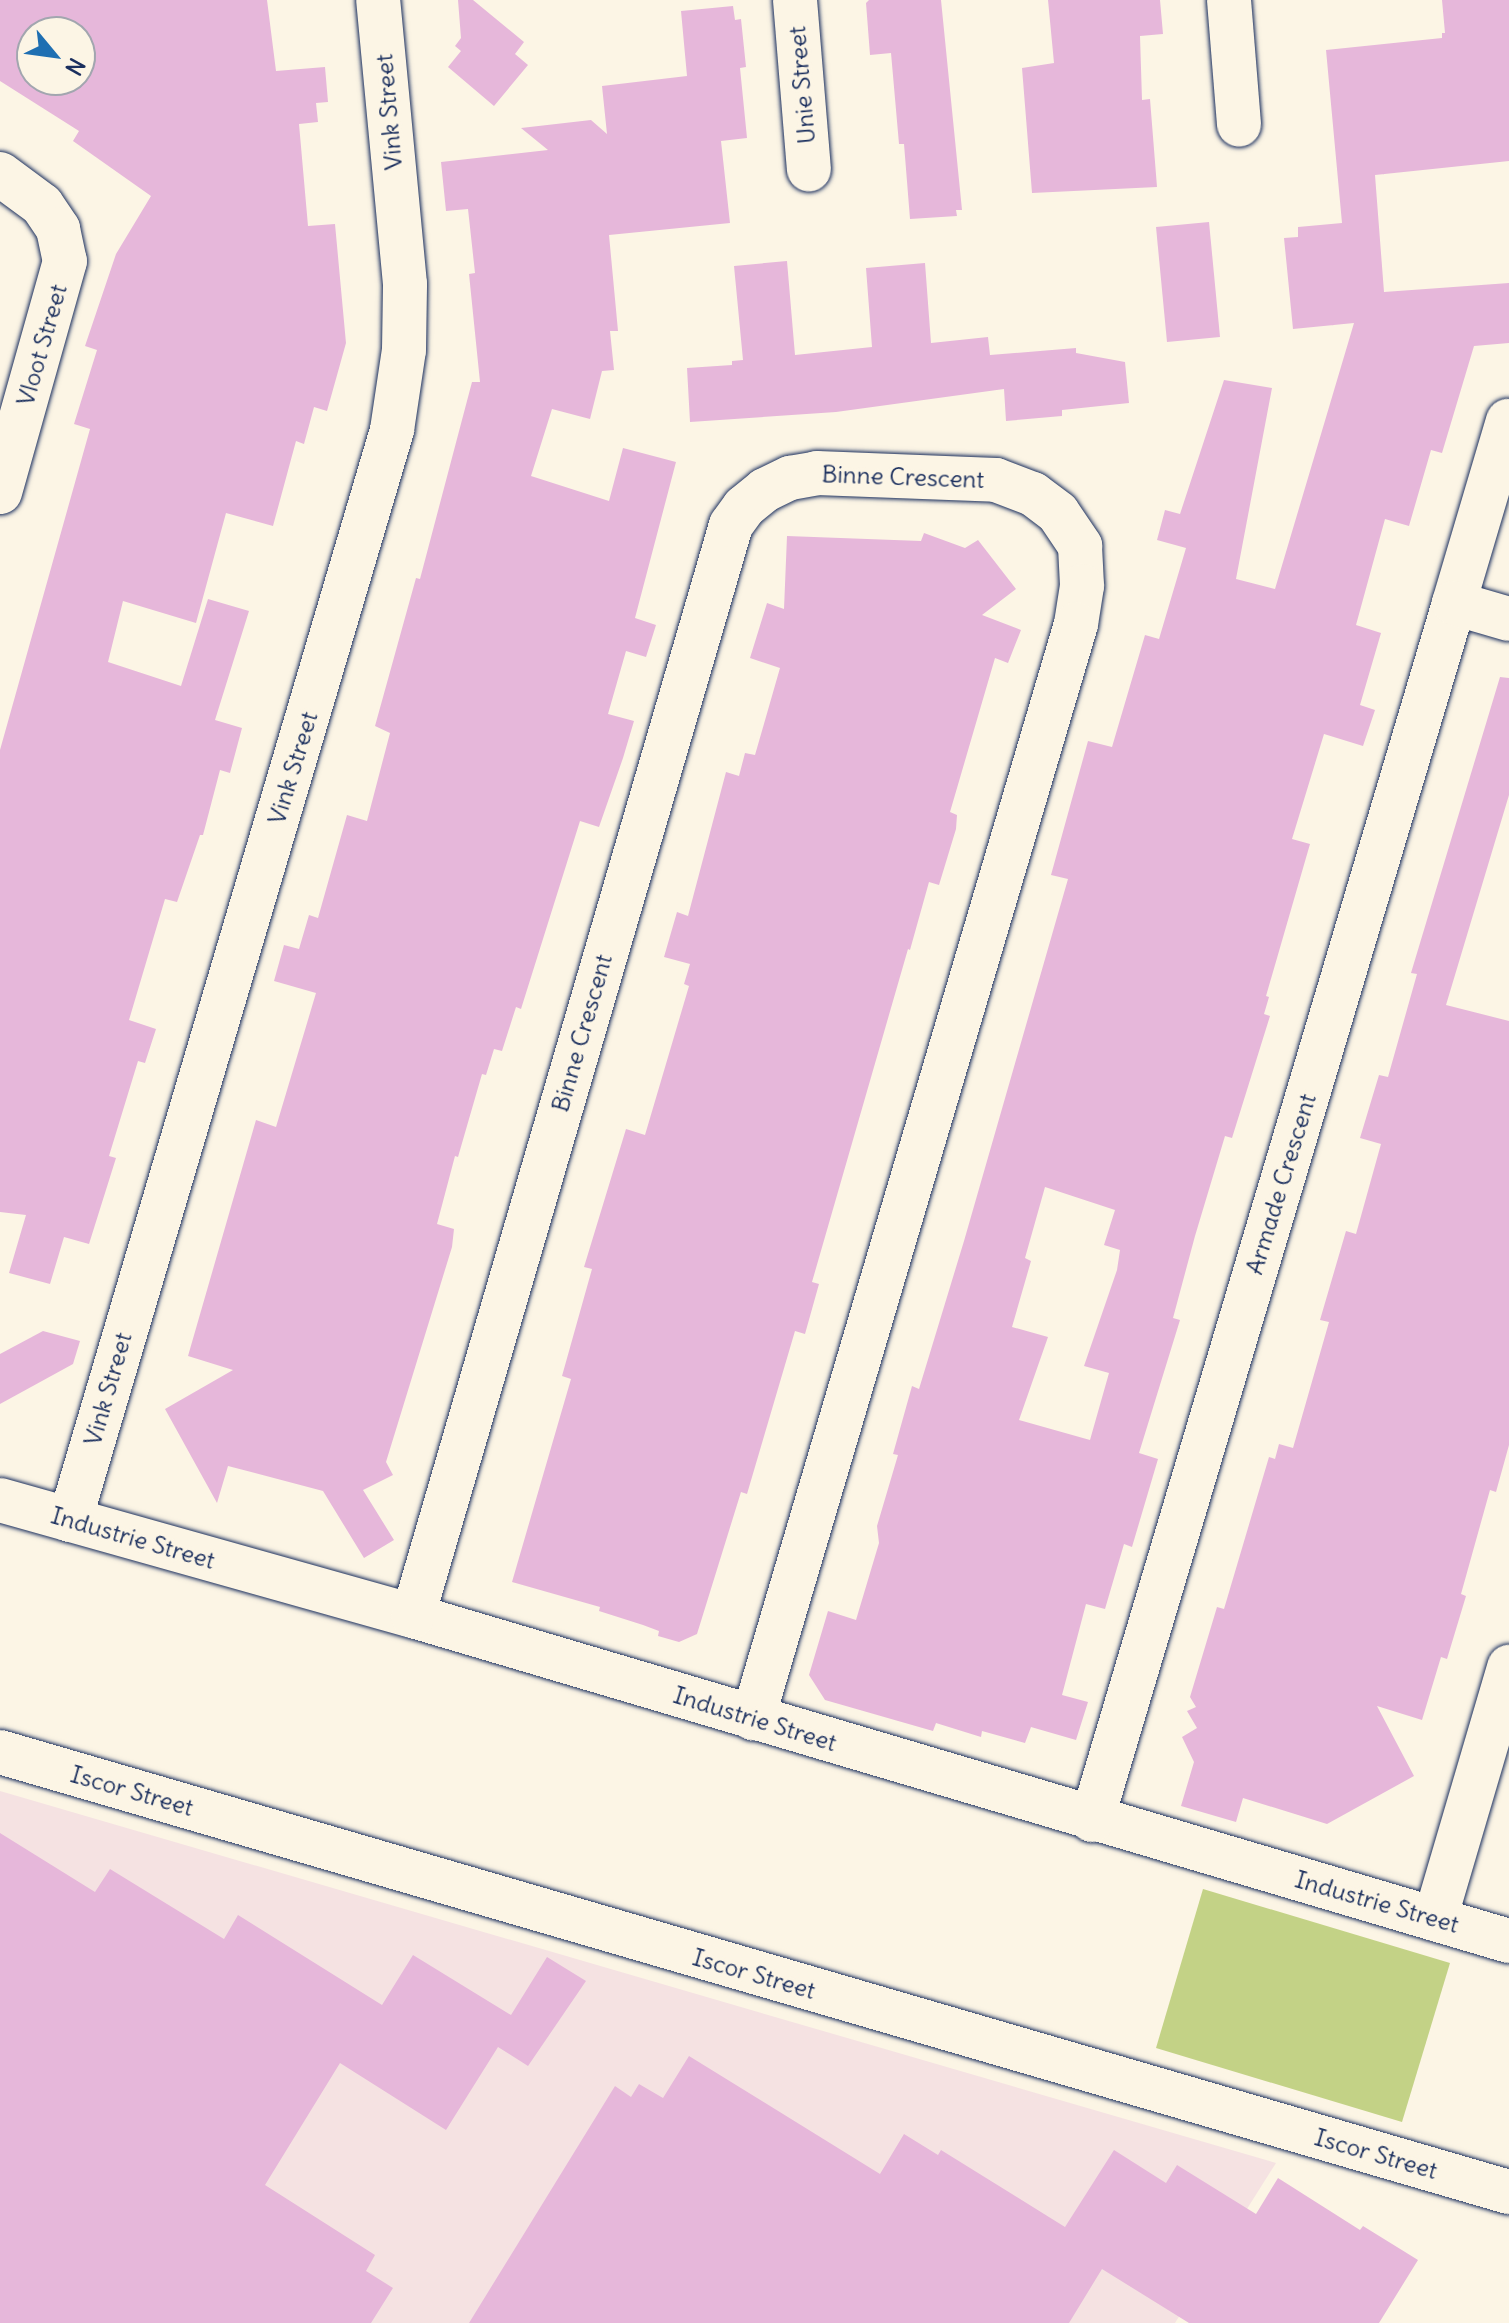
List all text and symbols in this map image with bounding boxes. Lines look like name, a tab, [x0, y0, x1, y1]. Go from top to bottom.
north arrow	[16, 16, 96, 96]
street label: Unie Street	[783, 25, 821, 145]
text: N	[59, 53, 91, 80]
street label: Vink Street	[370, 53, 408, 171]
street label: Vloot Street	[11, 281, 73, 409]
street label: Binne Crescent	[821, 460, 985, 494]
street label: Vink Street	[262, 708, 324, 828]
street label: Binne Crescent	[546, 951, 618, 1115]
street label: Armade Crescent	[1240, 1090, 1322, 1278]
street label: Vink Street	[78, 1329, 138, 1449]
street label: Industrie Street	[48, 1501, 218, 1575]
street label: Industrie Street	[670, 1680, 840, 1758]
street label: Iscor Street	[67, 1760, 197, 1822]
street label: Industrie Street	[1292, 1865, 1462, 1939]
street label: Iscor Street	[689, 1943, 819, 2005]
street label: Iscor Street	[1311, 2123, 1441, 2185]

